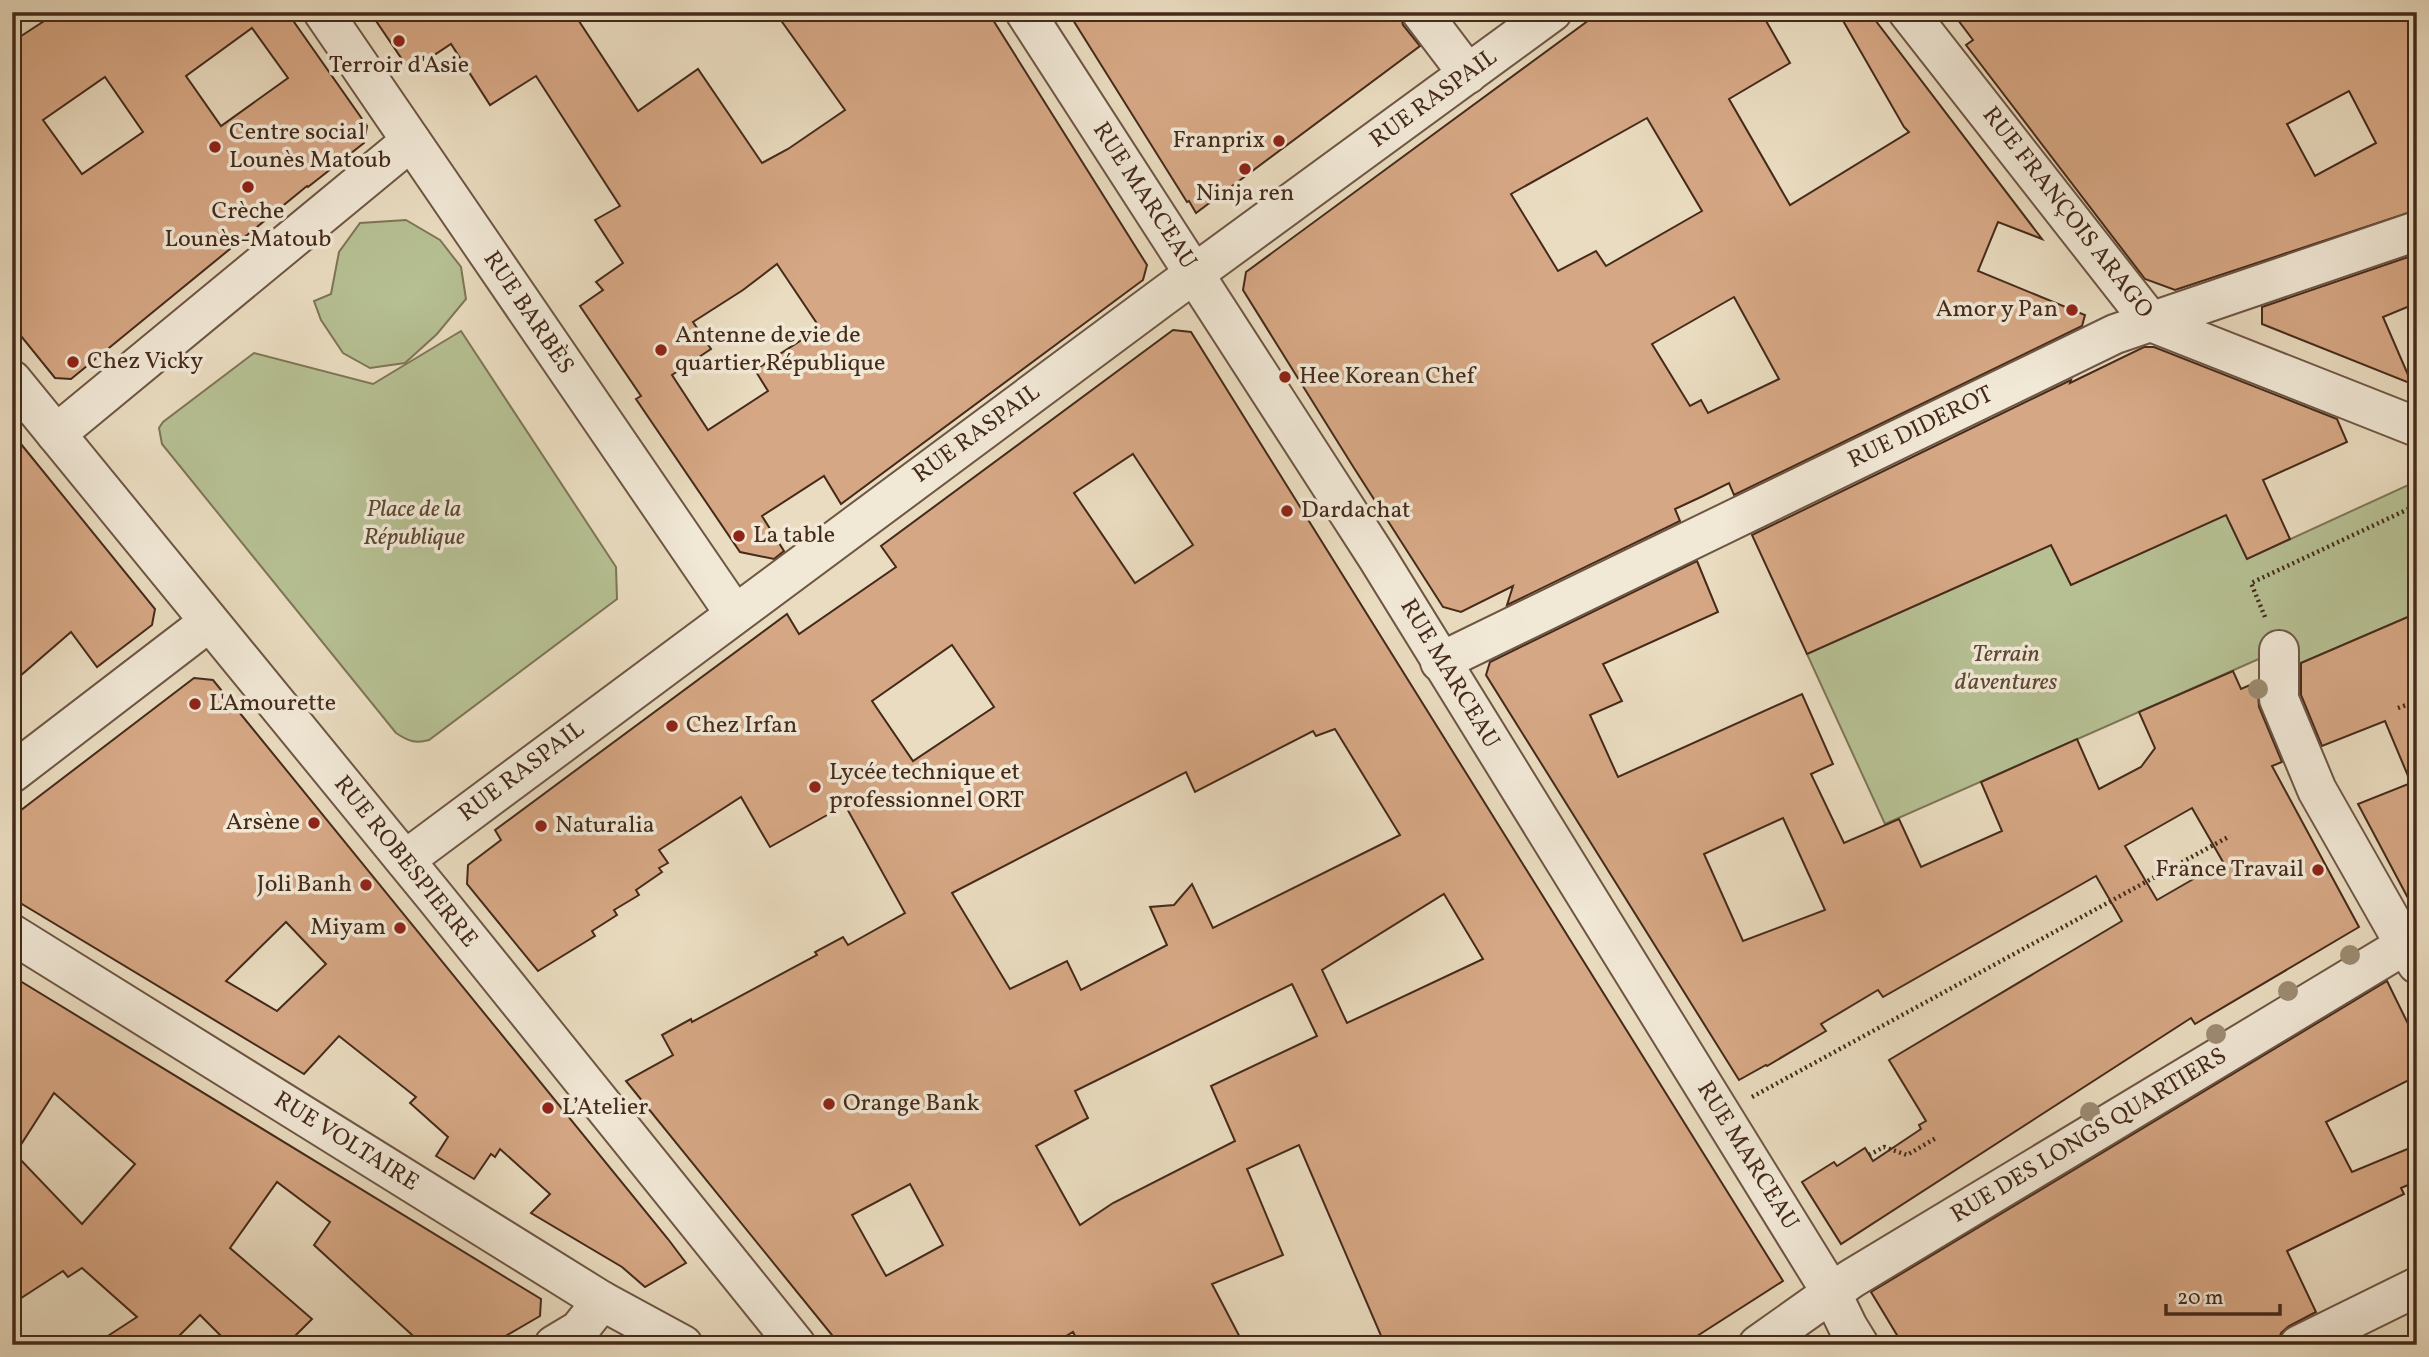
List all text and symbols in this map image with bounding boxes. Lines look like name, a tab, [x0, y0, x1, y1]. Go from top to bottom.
marker: Terroir d'Asie	[391, 33, 407, 49]
street label: RUE RASPAIL	[1363, 41, 1505, 157]
place label: Terroir d'Asie	[329, 49, 469, 83]
street label: RUE FRANÇOIS ARAGO	[1973, 100, 2161, 326]
place label: Centre social Lounès Matoub	[229, 116, 391, 178]
street label: RUE MARCEAU	[1084, 116, 1204, 276]
place label: Franprix	[1172, 124, 1265, 158]
marker: Franprix	[1271, 133, 1287, 149]
marker: Centre social Lounès Matoub	[207, 139, 223, 155]
marker: Ninja ren	[1237, 161, 1253, 177]
place label: Ninja ren	[1196, 177, 1294, 211]
marker: Crèche Lounès-Matoub	[240, 179, 256, 195]
place label: Crèche Lounès-Matoub	[165, 195, 331, 257]
street label: RUE BARBÈS	[474, 245, 582, 381]
place label: Amor y Pan	[1936, 293, 2058, 327]
marker: Amor y Pan	[2064, 302, 2080, 318]
place label: Antenne de vie de quartier République	[675, 319, 885, 381]
marker: Antenne de vie de quartier République	[653, 342, 669, 358]
place label: Chez Vicky	[87, 345, 203, 379]
marker: Chez Vicky	[65, 354, 81, 370]
place label: Hee Korean Chef	[1299, 360, 1478, 394]
marker: Hee Korean Chef	[1277, 369, 1293, 385]
street label: RUE RASPAIL	[906, 376, 1048, 492]
street label: RUE DIDEROT	[1843, 378, 1999, 478]
park label: Place de la République	[363, 493, 465, 555]
place label: Dardachat	[1301, 494, 1410, 528]
marker: Dardachat	[1279, 503, 1295, 519]
place label: La table	[753, 519, 835, 553]
marker: La table	[731, 528, 747, 544]
street label: RUE MARCEAU	[1391, 593, 1507, 755]
park label: Terrain d'aventures	[1955, 638, 2058, 700]
place label: L'Amourette	[209, 687, 336, 721]
marker: L'Amourette	[187, 696, 203, 712]
place label: Chez Irfan	[686, 709, 797, 743]
street label: RUE RASPAIL	[452, 713, 592, 831]
marker: Chez Irfan	[664, 718, 680, 734]
place label: Lycée technique et professionnel ORT	[829, 756, 1024, 818]
street label: RUE ROBESPIERRE	[325, 769, 485, 955]
marker: Lycée technique et professionnel ORT	[807, 779, 823, 795]
place label: Arsène	[226, 806, 300, 840]
place label: Naturalia	[555, 809, 655, 843]
marker: Arsène	[306, 815, 322, 831]
marker: Naturalia	[533, 818, 549, 834]
place label: France Travail	[2155, 853, 2304, 887]
marker: France Travail	[2310, 862, 2326, 878]
place label: Joli Banh	[257, 868, 352, 902]
marker: Joli Banh	[358, 877, 374, 893]
place label: Miyam	[310, 911, 386, 945]
marker: Miyam	[392, 920, 408, 936]
street label: RUE DES LONGS QUARTIERS	[1945, 1040, 2233, 1232]
street label: RUE MARCEAU	[1688, 1075, 1806, 1237]
street label: RUE VOLTAIRE	[267, 1084, 425, 1200]
place label: Orange Bank	[843, 1087, 980, 1121]
place label: L’Atelier	[562, 1091, 648, 1125]
marker: Orange Bank	[821, 1096, 837, 1112]
marker: L’Atelier	[540, 1100, 556, 1116]
scale bar	[2166, 1273, 2280, 1317]
text: 20 m	[2177, 1284, 2223, 1313]

